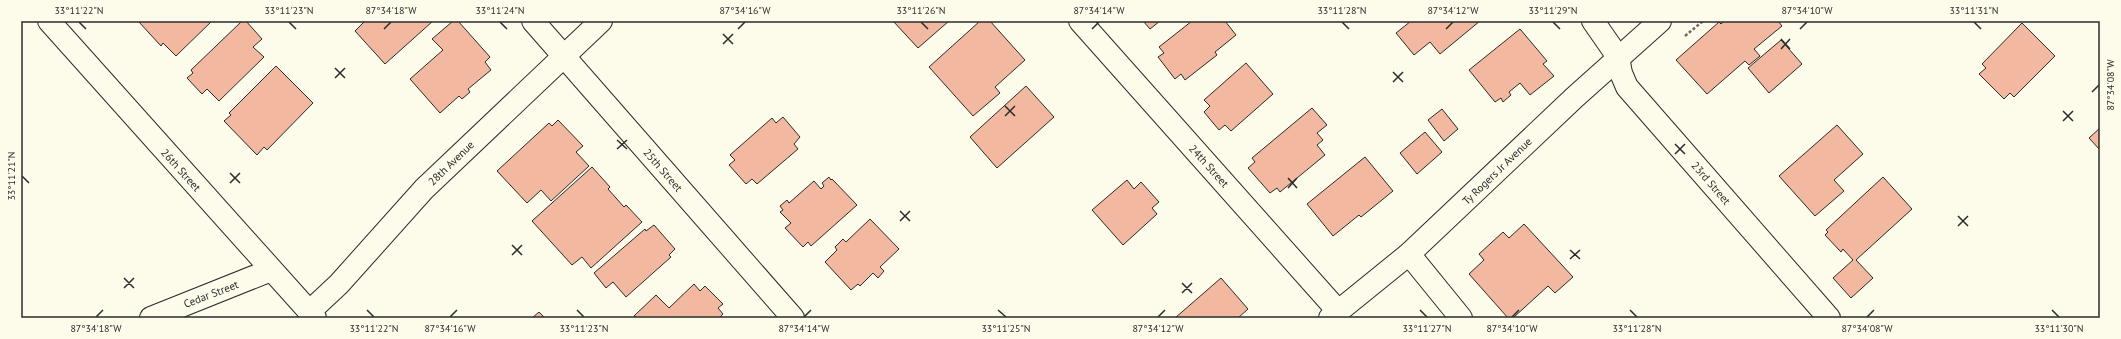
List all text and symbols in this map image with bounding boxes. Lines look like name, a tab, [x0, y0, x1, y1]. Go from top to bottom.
text: 33°11'22"N	[54, 4, 104, 17]
text: 33°11'23"N	[264, 4, 314, 17]
text: 87°34'18"W	[365, 4, 417, 17]
text: 33°11'24"N	[475, 4, 525, 17]
text: 87°34'16"W	[719, 4, 771, 17]
text: 33°11'26"N	[896, 4, 946, 17]
text: 87°34'14"W	[1073, 4, 1125, 17]
text: 33°11'28"N	[1317, 4, 1367, 17]
text: 87°34'12"W	[1427, 4, 1479, 17]
text: 33°11'29"N	[1528, 4, 1578, 17]
text: 87°34'10"W	[1781, 4, 1833, 17]
text: 33°11'31"N	[1949, 4, 1999, 17]
text: 87°34'08"W	[2104, 59, 2117, 111]
street label: Ty Rogers Jr Avenue	[1459, 134, 1535, 208]
street label: 28th Avenue	[425, 137, 477, 188]
street label: 24th Street	[1186, 142, 1232, 190]
street label: 25th Street	[640, 145, 686, 195]
street label: 26th Street	[158, 146, 204, 194]
text: 33°11'21"N	[5, 151, 18, 201]
street label: 23rd Street	[1688, 159, 1734, 208]
street label: Cedar Street	[182, 277, 241, 311]
text: 87°34'18"W	[70, 322, 122, 335]
text: 33°11'22"N	[349, 322, 399, 335]
text: 87°34'16"W	[424, 322, 476, 335]
text: 33°11'23"N	[559, 322, 609, 335]
text: 87°34'14"W	[778, 322, 830, 335]
text: 33°11'25"N	[981, 322, 1031, 335]
text: 87°34'12"W	[1132, 322, 1184, 335]
text: 33°11'27"N	[1402, 322, 1452, 335]
text: 87°34'10"W	[1486, 322, 1538, 335]
text: 33°11'28"N	[1612, 322, 1662, 335]
text: 87°34'08"W	[1841, 322, 1893, 335]
text: 33°11'30"N	[2034, 322, 2084, 335]

